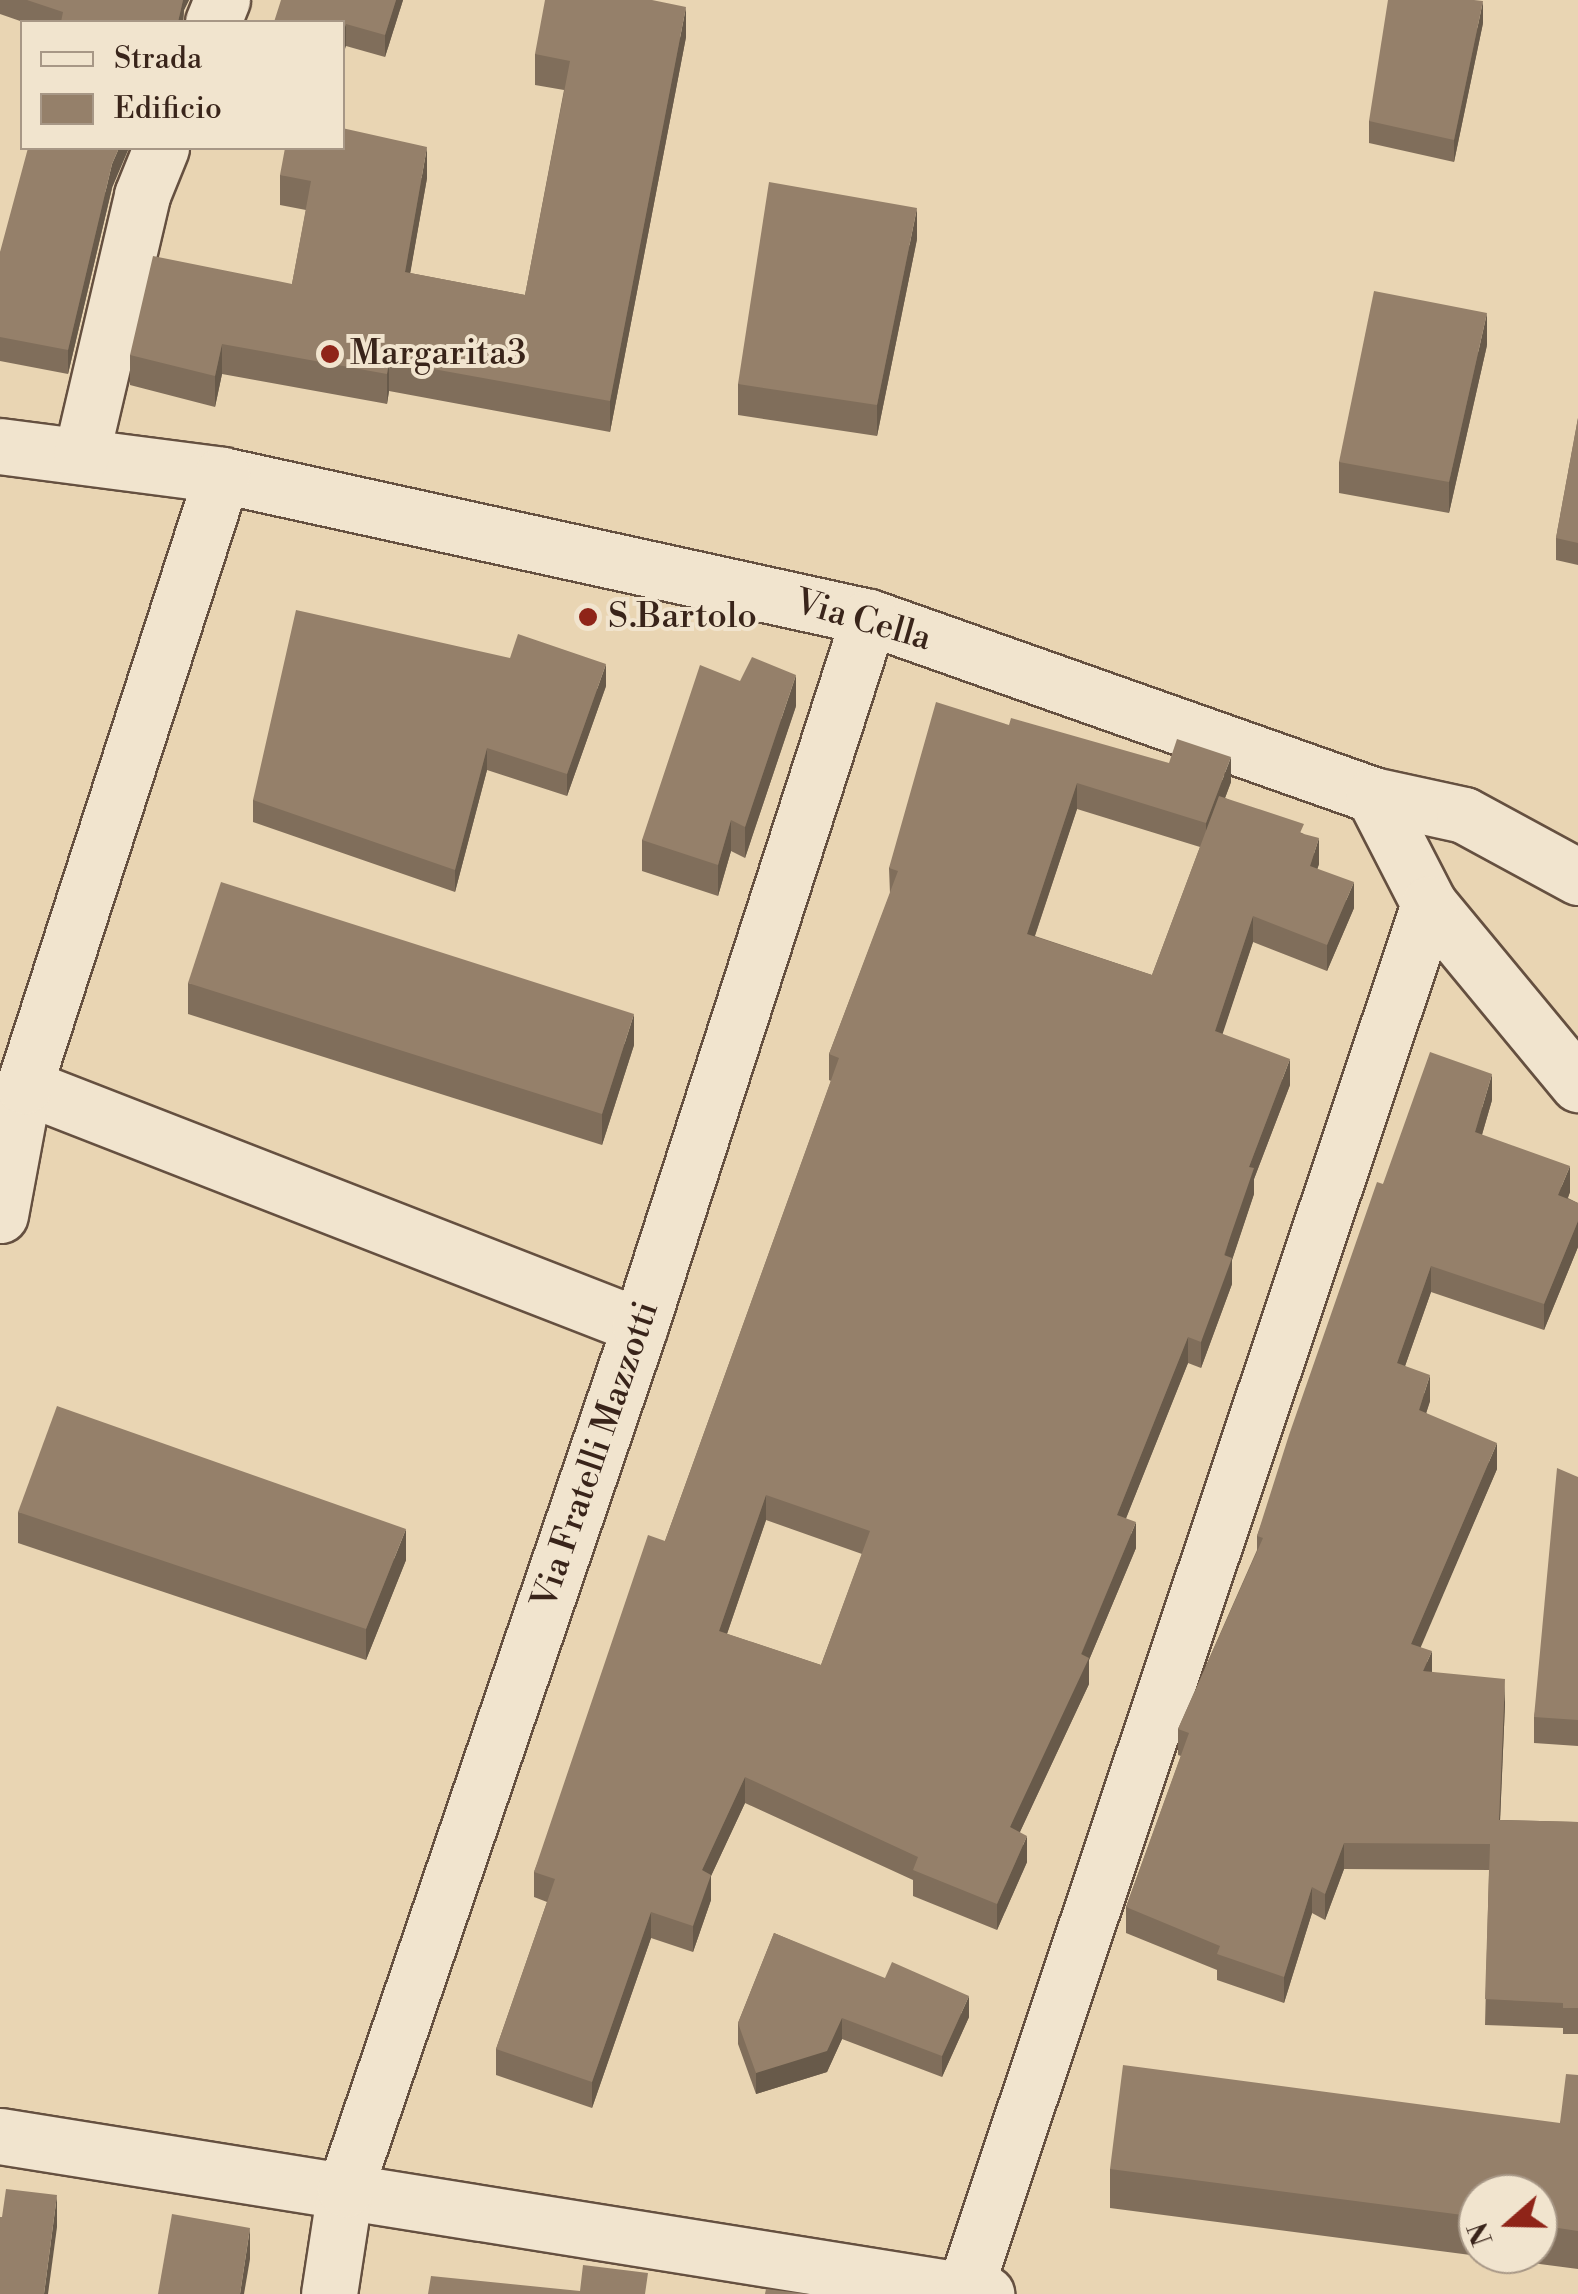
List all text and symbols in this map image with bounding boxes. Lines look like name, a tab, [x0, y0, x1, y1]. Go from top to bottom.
legend	[20, 20, 345, 150]
text: Strada	[114, 40, 202, 78]
text: Edificio	[114, 90, 222, 128]
place label: Margarita3	[350, 333, 526, 375]
marker: Margarita3	[319, 343, 341, 365]
street label: Via Cella	[790, 582, 936, 660]
place label: S.Bartolo	[608, 596, 757, 638]
marker: S.Bartolo	[577, 606, 599, 628]
street label: Via Fratelli Mazzotti	[524, 1296, 668, 1614]
north arrow	[1458, 2174, 1558, 2274]
text: N	[1461, 2217, 1501, 2250]

